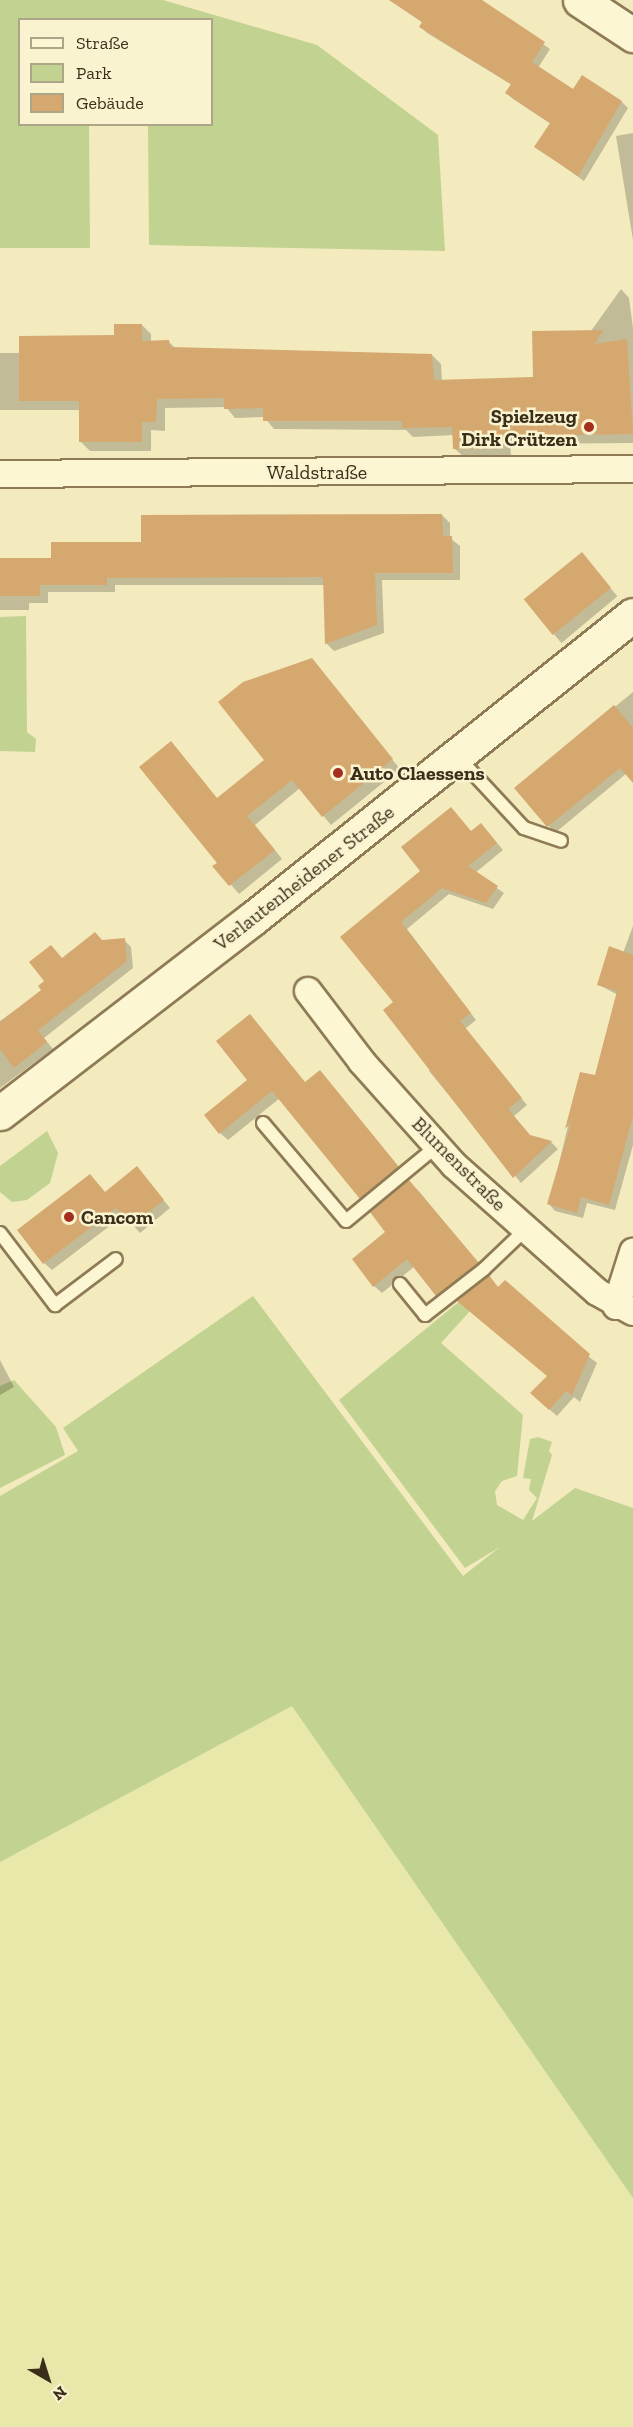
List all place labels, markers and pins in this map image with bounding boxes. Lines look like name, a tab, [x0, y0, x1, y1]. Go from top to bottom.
place label: Spielzeug Dirk Crützen	[461, 404, 577, 451]
marker: Spielzeug Dirk Crützen	[582, 420, 596, 434]
place label: Auto Claessens	[350, 761, 485, 785]
marker: Auto Claessens	[331, 766, 345, 780]
place label: Cancom	[81, 1205, 153, 1229]
marker: Cancom	[62, 1210, 76, 1224]

